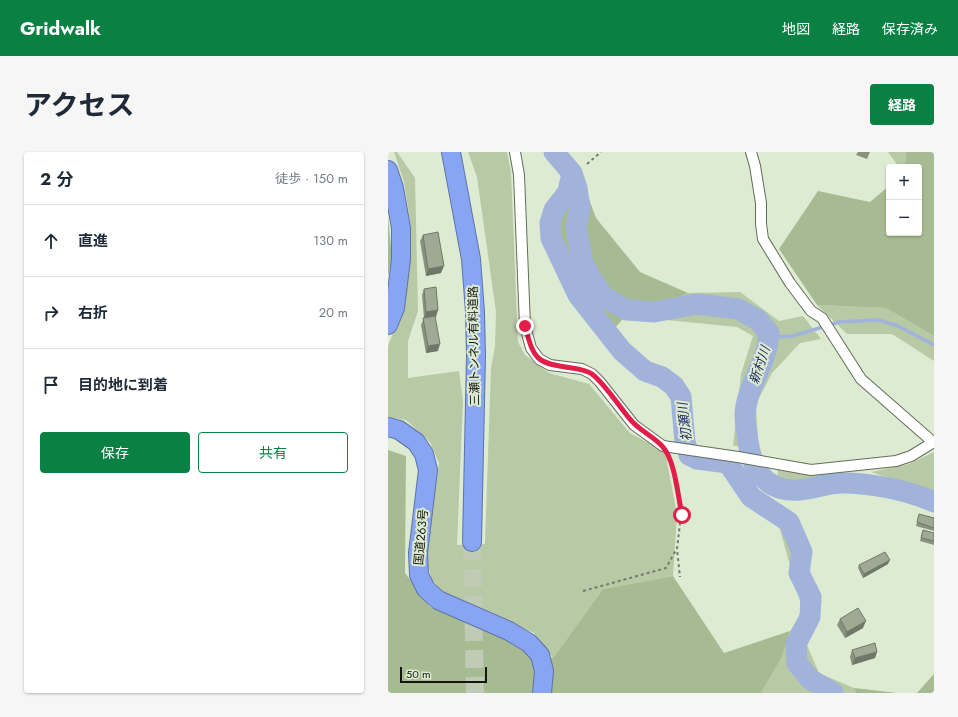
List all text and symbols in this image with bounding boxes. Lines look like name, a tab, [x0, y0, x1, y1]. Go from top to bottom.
text: Gridwalk	[20, 15, 101, 42]
text: 地図	[782, 19, 810, 39]
text: 経路	[832, 19, 860, 39]
text: 保存済み	[882, 19, 938, 39]
button: 経路	[870, 84, 934, 125]
text: アクセス	[24, 85, 135, 126]
map controls	[886, 164, 922, 236]
button: +	[886, 164, 922, 200]
text: 2 分	[40, 167, 73, 191]
text: 徒歩 · 150 m	[275, 169, 348, 188]
button: −	[886, 200, 922, 236]
icon: ahead	[40, 230, 62, 252]
text: 直進	[78, 230, 108, 252]
text: 130 m	[313, 231, 348, 250]
street label: 三瀬トンネル有料道路	[464, 286, 484, 406]
icon: right	[40, 302, 62, 324]
text: 右折	[78, 302, 108, 324]
text: 20 m	[319, 303, 348, 322]
route end	[516, 317, 534, 335]
water label: 新村川	[744, 342, 775, 387]
icon: arrive	[40, 374, 62, 396]
text: 目的地に到着	[78, 374, 168, 396]
water label: 初瀬川	[672, 399, 696, 442]
button: 保存	[40, 432, 190, 473]
button: 共有	[198, 432, 348, 473]
route start	[673, 506, 691, 524]
street label: 国道263号	[410, 508, 432, 566]
scale bar	[400, 665, 487, 684]
text: 50 m	[406, 666, 431, 682]

